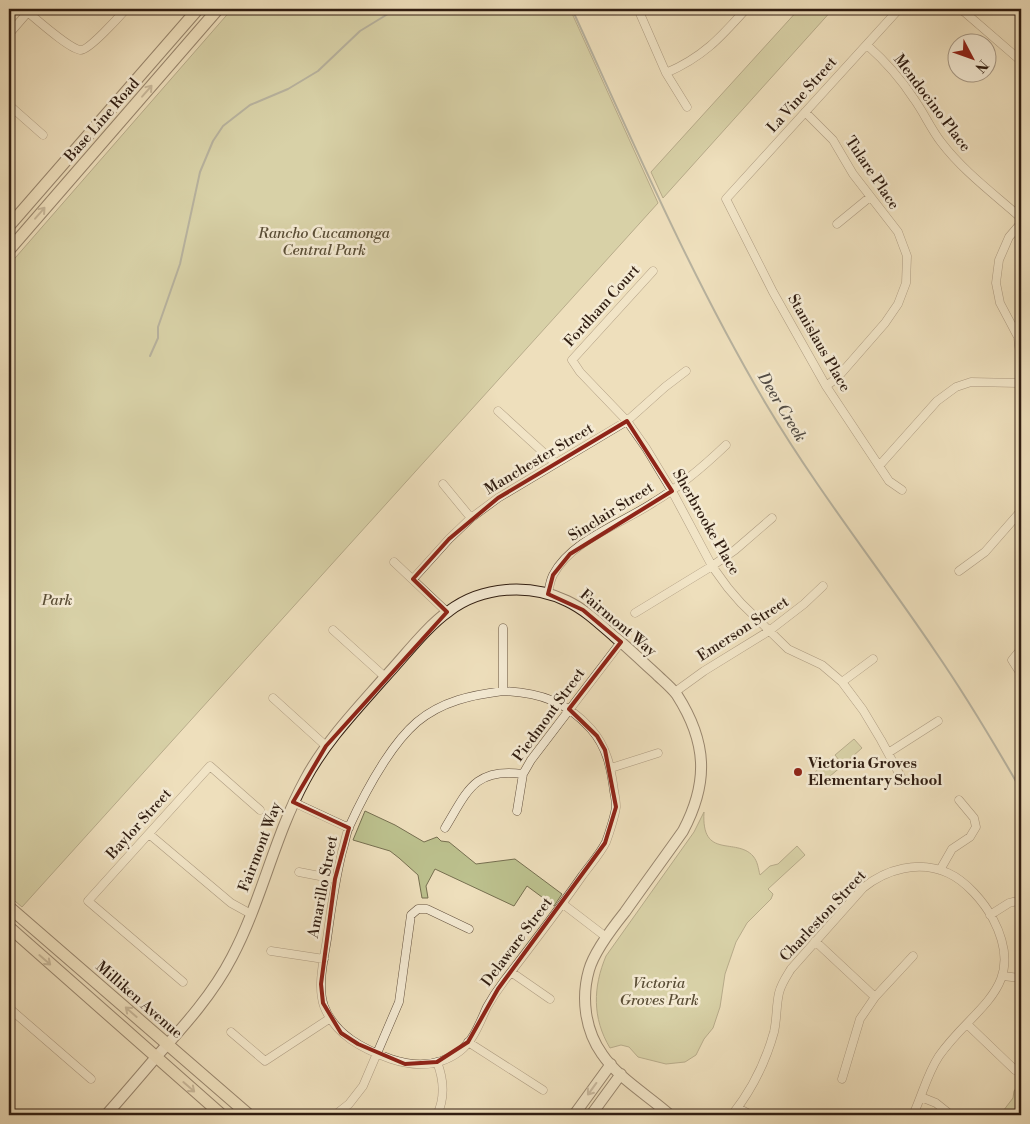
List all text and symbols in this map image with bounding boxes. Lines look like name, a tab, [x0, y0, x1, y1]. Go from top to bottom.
north arrow	[948, 32, 998, 82]
street label: Mendocino Place	[889, 51, 975, 155]
street label: La Vine Street	[763, 53, 842, 137]
text: N	[971, 56, 991, 76]
street label: Base Line Road	[60, 74, 144, 166]
one-way arrow	[142, 85, 153, 98]
street label: Tulare Place	[841, 133, 903, 213]
one-way arrow	[35, 207, 46, 220]
park label: Rancho Cucamonga Central Park	[257, 224, 391, 260]
street label: Fordham Court	[560, 260, 644, 351]
street label: Stanislaus Place	[783, 291, 855, 395]
water label: Deer Creek	[753, 368, 811, 446]
street label: Manchester Street	[481, 419, 597, 499]
street label: Sherbrooke Place	[668, 466, 744, 578]
street label: Sinclair Street	[565, 478, 658, 546]
street label: Fairmont Way	[576, 585, 661, 661]
park label: Park	[41, 591, 73, 610]
street label: Emerson Street	[694, 592, 793, 666]
street label: Piedmont Street	[509, 664, 590, 765]
place label: Victoria Groves Elementary School	[807, 754, 942, 790]
marker: Victoria Groves Elementary School	[792, 766, 804, 778]
street label: Baylor Street	[102, 784, 176, 864]
street label: Fairmont Way	[234, 799, 286, 895]
street label: Amarillo Street	[304, 834, 342, 941]
street label: Charleston Street	[776, 866, 871, 966]
street label: Delaware Street	[477, 893, 557, 990]
one-way arrow	[39, 954, 52, 965]
street label: Milliken Avenue	[92, 957, 186, 1043]
park label: Victoria Groves Park	[620, 974, 699, 1010]
one-way arrow	[125, 1007, 138, 1018]
one-way arrow	[182, 1081, 195, 1092]
one-way arrow	[587, 1082, 597, 1096]

